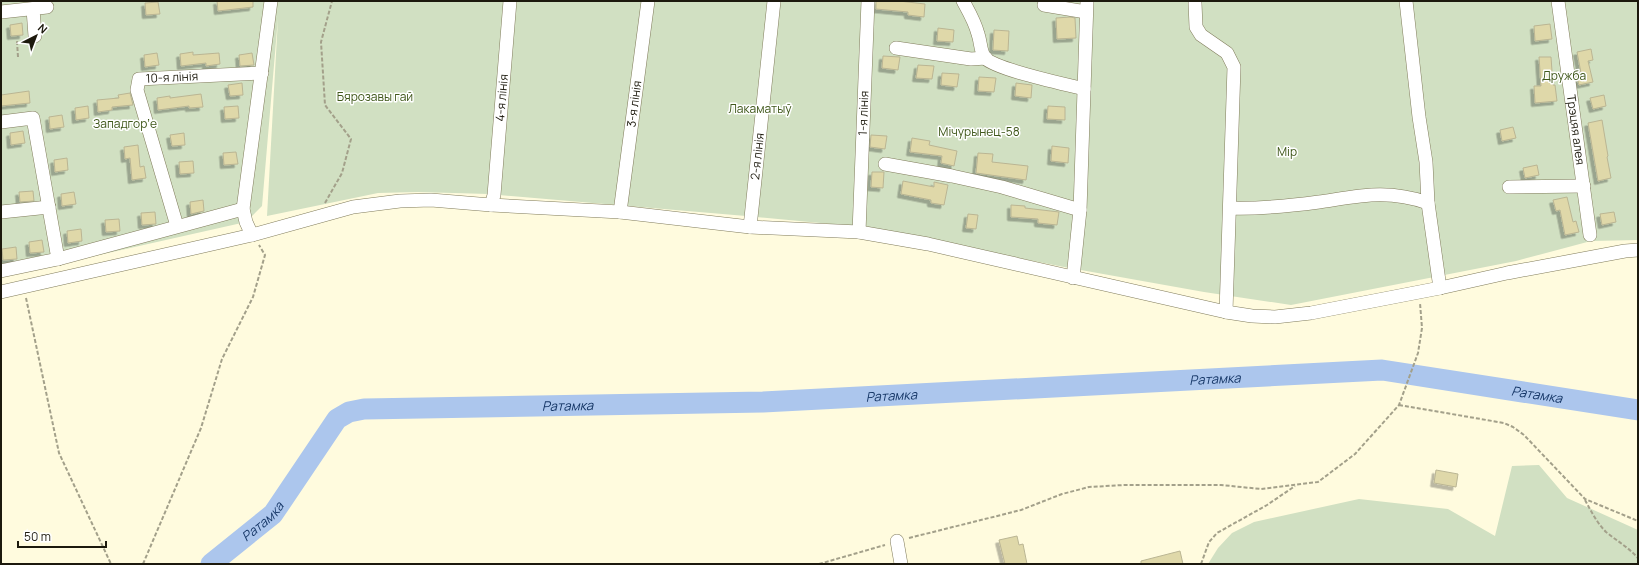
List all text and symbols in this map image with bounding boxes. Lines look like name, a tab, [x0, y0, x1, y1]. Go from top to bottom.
north arrow	[16, 16, 56, 56]
text: N	[35, 20, 51, 36]
street label: 10-я лінія	[145, 67, 199, 87]
park label: Дружба	[1542, 67, 1586, 84]
street label: 4-я лінія	[491, 73, 512, 122]
street label: 3-я лінія	[622, 79, 645, 128]
park label: Бярозавы гай	[337, 88, 413, 105]
street label: 1-я лінія	[854, 90, 873, 136]
street label: Трэцяя алея	[1563, 94, 1589, 166]
park label: Лакаматыў	[728, 100, 792, 117]
park label: Западгорʼе	[93, 115, 157, 132]
park label: Мічурынец-58	[938, 123, 1020, 140]
street label: 2-я лінія	[746, 132, 768, 181]
park label: Мір	[1277, 143, 1297, 160]
water label: Ратамка	[1189, 368, 1242, 389]
water label: Ратамка	[1510, 381, 1564, 407]
water label: Ратамка	[865, 385, 918, 406]
water label: Ратамка	[542, 396, 594, 415]
water label: Ратамка	[238, 498, 288, 545]
scale bar	[18, 523, 106, 549]
text: 50 m	[24, 528, 51, 545]

